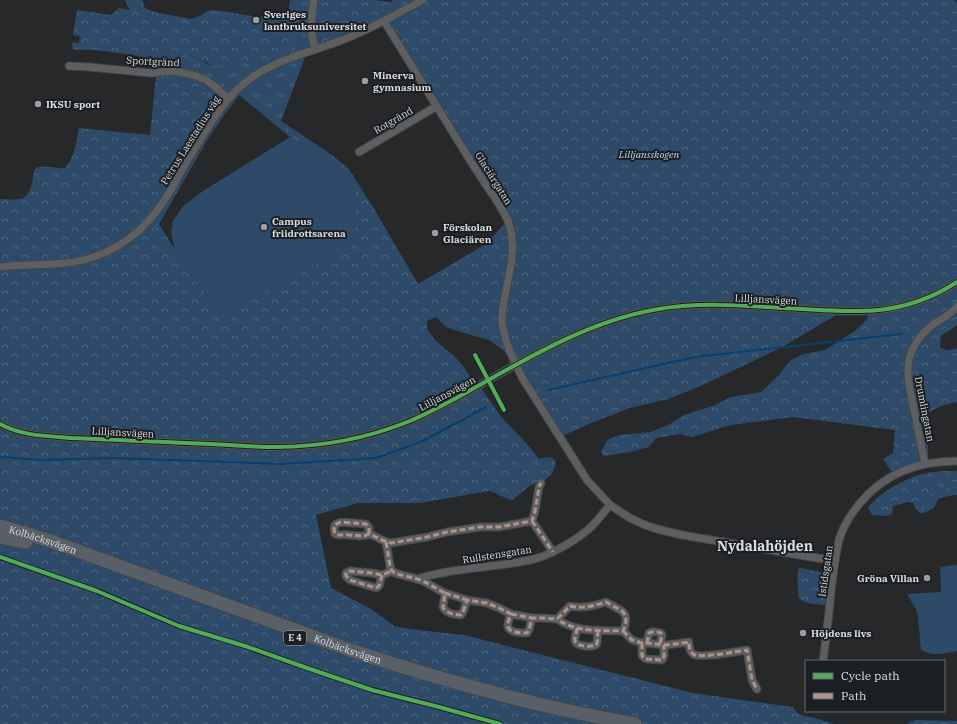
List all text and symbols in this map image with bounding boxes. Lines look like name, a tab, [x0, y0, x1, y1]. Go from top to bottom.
place label: Sveriges lantbruksuniversitet	[264, 8, 367, 33]
marker: Sveriges lantbruksuniversitet	[251, 15, 261, 25]
street label: Sportgränd	[126, 54, 180, 69]
place label: Minerva gymnasium	[373, 69, 432, 94]
marker: Minerva gymnasium	[360, 76, 370, 86]
street label: Petrus Laestadius väg	[158, 93, 223, 187]
place label: IKSU sport	[46, 98, 100, 111]
marker: IKSU sport	[33, 99, 43, 109]
street label: Rotgränd	[371, 104, 415, 137]
park label: Lilljansskogen	[618, 148, 679, 161]
street label: Glaciärgatan	[472, 149, 515, 208]
place label: Campus friidrottsarena	[272, 215, 346, 240]
place label: Förskolan Glaciären	[443, 221, 493, 246]
marker: Campus friidrottsarena	[259, 222, 269, 232]
marker: Förskolan Glaciären	[430, 228, 440, 238]
street label: Lilljansvägen	[734, 291, 798, 308]
street label: Lilljansvägen	[417, 373, 478, 414]
street label: Drumlingatan	[912, 375, 937, 443]
street label: Lilljansvägen	[91, 424, 155, 441]
street label: Kolbäcksvägen	[7, 523, 79, 557]
district label: Nydalahöjden	[717, 537, 813, 555]
street label: Rullstensgatan	[462, 543, 533, 566]
street label: Istidsgatan	[815, 544, 836, 598]
place label: Gröna Villan	[857, 572, 919, 585]
marker: Gröna Villan	[922, 573, 932, 583]
place label: Höjdens livs	[811, 627, 871, 640]
marker: Höjdens livs	[798, 628, 808, 638]
road number: E 4	[284, 631, 306, 645]
street label: Kolbäcksvägen	[312, 631, 384, 667]
legend	[805, 660, 945, 712]
text: Cycle path	[841, 668, 900, 683]
text: Path	[841, 688, 867, 703]

